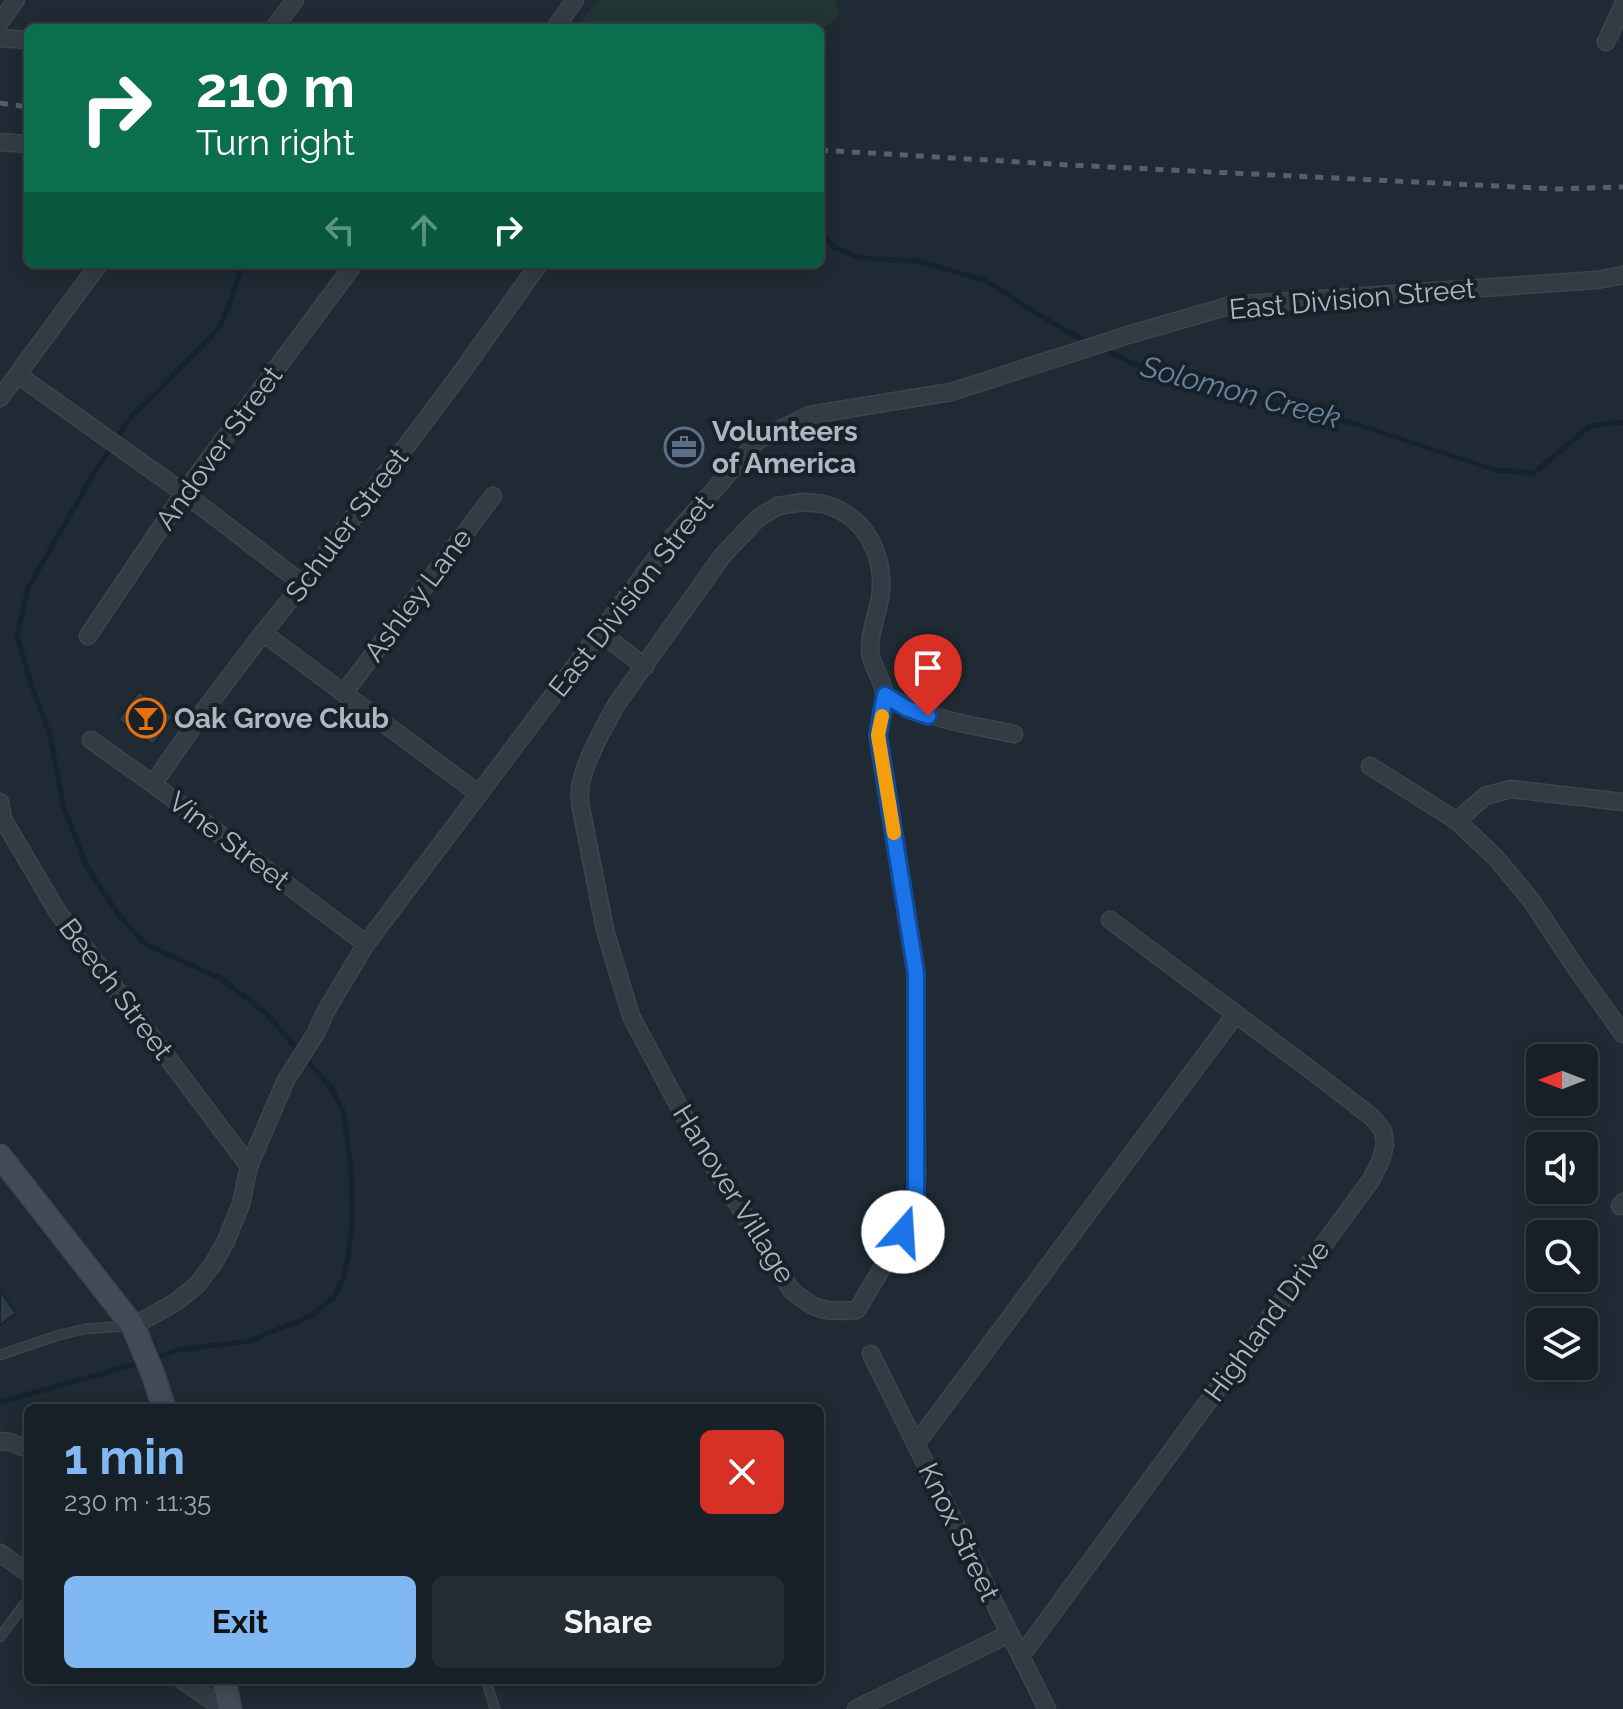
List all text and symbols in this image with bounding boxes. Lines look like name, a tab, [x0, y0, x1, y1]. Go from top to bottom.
text: 210 m	[196, 54, 355, 120]
icon: right	[64, 56, 168, 160]
text: Turn right	[196, 121, 355, 163]
icon: left	[318, 208, 362, 252]
icon: ahead	[402, 208, 446, 252]
icon: right	[486, 208, 530, 252]
street label: East Division Street	[1228, 272, 1477, 326]
water label: Solomon Creek	[1136, 348, 1345, 435]
street label: Andover Street	[149, 359, 290, 536]
place label: Volunteers of America	[712, 415, 858, 480]
office icon: Volunteers of America	[663, 426, 705, 468]
street label: Schuler Street	[279, 441, 416, 608]
street label: East Division Street	[542, 488, 720, 703]
street label: Ashley Lane	[357, 522, 479, 668]
pin	[894, 634, 962, 716]
icon: arrive	[906, 646, 950, 690]
bar icon: Oak Grove Ckub	[125, 697, 167, 739]
place label: Oak Grove Ckub	[174, 702, 389, 735]
street label: Vine Street	[162, 785, 296, 897]
street label: Beech Street	[52, 912, 180, 1067]
north arrow	[1526, 1044, 1598, 1116]
map controls	[1526, 1044, 1598, 1380]
street label: Hanover Village	[666, 1099, 802, 1289]
button: sound	[1526, 1132, 1598, 1204]
position arrow	[861, 1190, 945, 1274]
button: search	[1526, 1220, 1598, 1292]
street label: Highland Drive	[1198, 1234, 1336, 1408]
button: layers	[1526, 1308, 1598, 1380]
text: 1 min	[64, 1429, 185, 1485]
button: close	[700, 1430, 784, 1514]
street label: Knox Street	[911, 1458, 1007, 1607]
text: 230 m · 11:35	[64, 1487, 211, 1517]
button: Exit	[64, 1576, 416, 1668]
button: Share	[432, 1576, 784, 1668]

